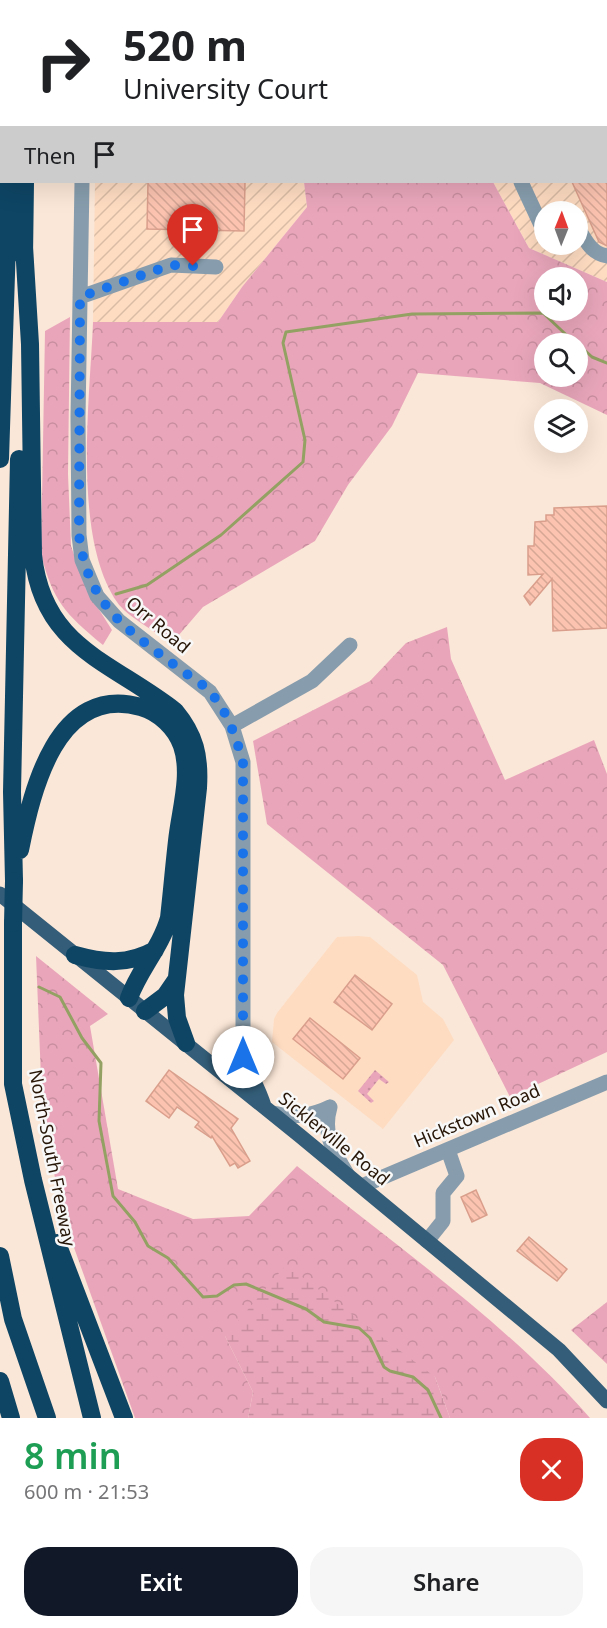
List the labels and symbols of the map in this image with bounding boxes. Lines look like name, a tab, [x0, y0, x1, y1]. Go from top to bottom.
north arrow	[534, 201, 588, 255]
pin	[167, 204, 218, 266]
street label: Orr Road	[121, 590, 196, 658]
position arrow	[211, 1025, 275, 1089]
street label: North-South Freeway	[24, 1067, 82, 1249]
street label: Hickstown Road	[410, 1078, 543, 1153]
street label: Sicklerville Road	[274, 1086, 395, 1190]

